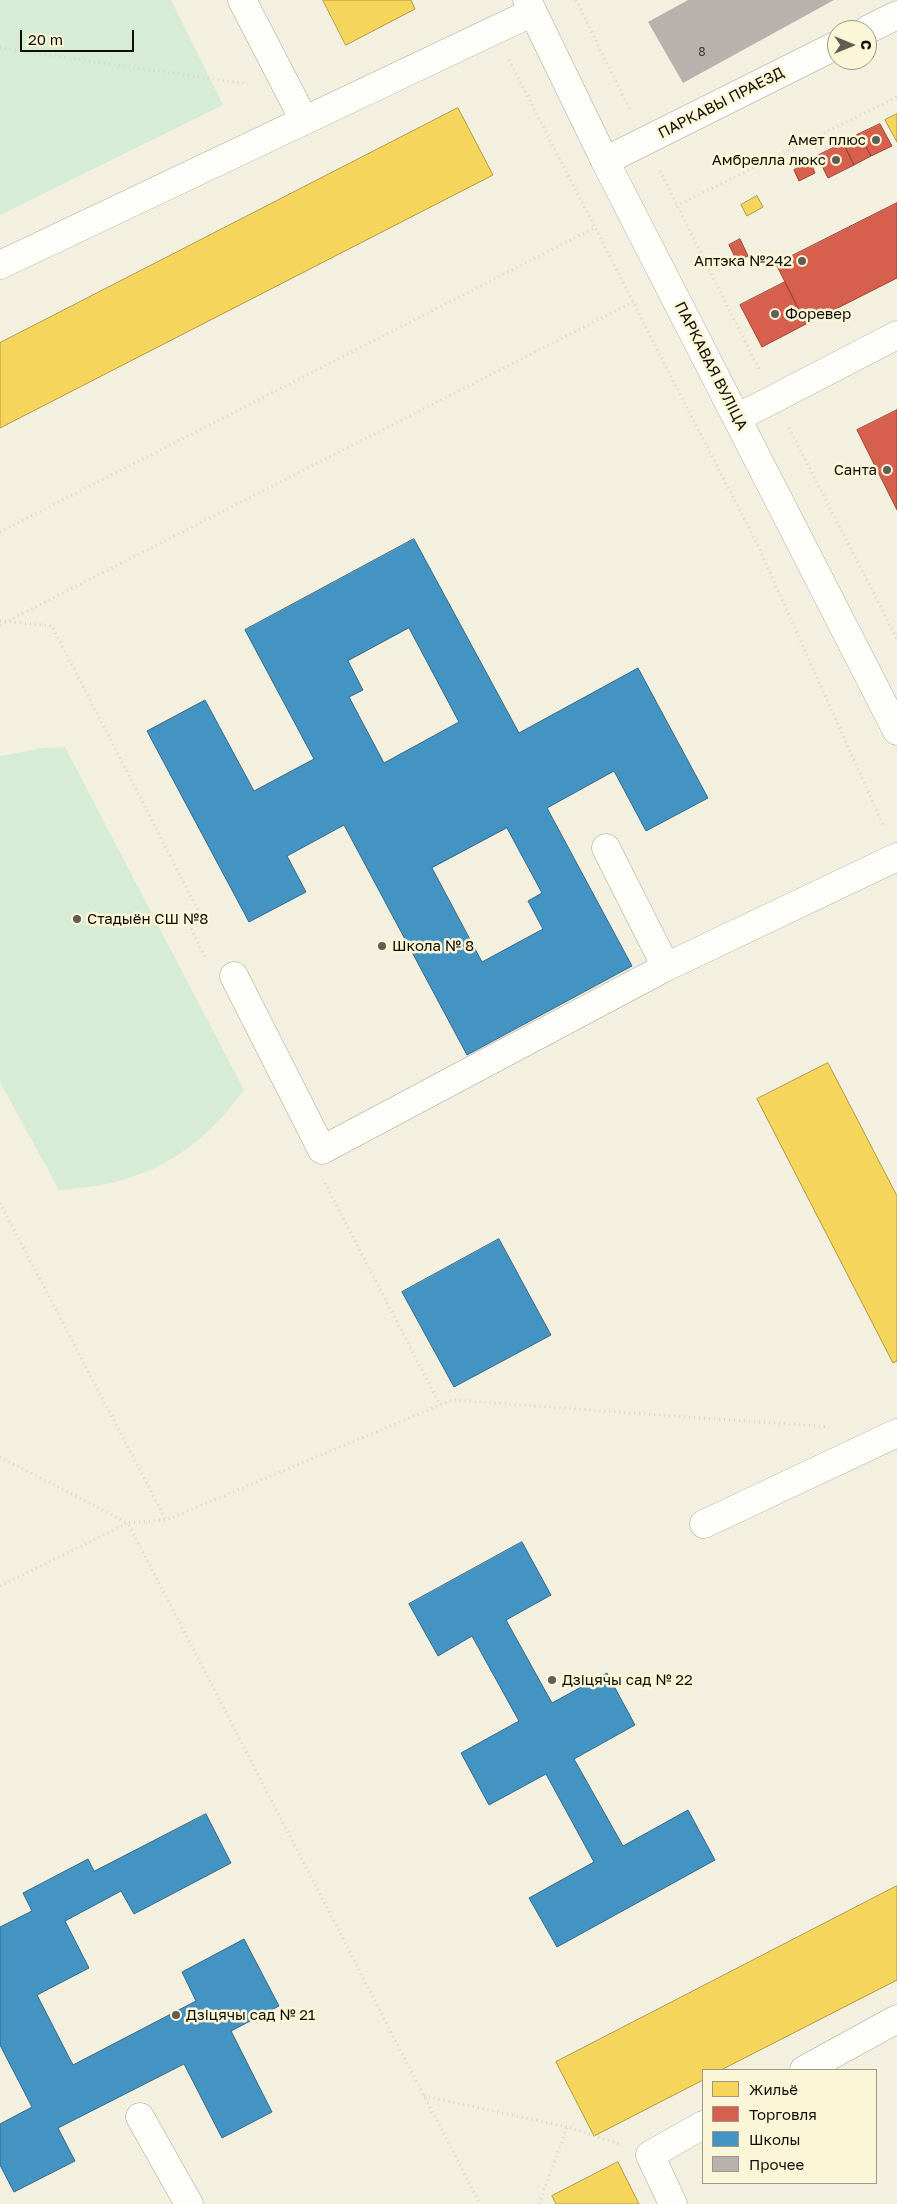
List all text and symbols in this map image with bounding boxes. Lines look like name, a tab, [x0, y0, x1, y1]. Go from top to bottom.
scale bar	[22, 20, 136, 52]
north arrow	[827, 20, 877, 70]
text: 20 m	[28, 30, 63, 48]
text: С	[858, 40, 875, 50]
house number: 8	[698, 45, 706, 59]
street label: ПАРКАВЫ ПРАЕЗД	[655, 64, 787, 142]
place label: Амет плюс	[788, 131, 866, 149]
marker: Амет плюс	[870, 134, 882, 146]
place label: Амбрелла люкс	[712, 151, 826, 169]
marker: Амбрелла люкс	[830, 154, 842, 166]
place label: Аптэка №242	[694, 252, 792, 270]
marker: Аптэка №242	[796, 255, 808, 267]
street label: ПАРКАВАЯ ВУЛІЦА	[671, 299, 751, 433]
place label: Форевер	[785, 305, 851, 323]
marker: Форевер	[769, 308, 781, 320]
place label: Санта	[834, 461, 877, 479]
marker: Санта	[881, 464, 893, 476]
place label: Стадыён СШ №8	[87, 910, 208, 928]
marker: Стадыён СШ №8	[71, 913, 83, 925]
place label: Школа № 8	[392, 937, 474, 955]
marker: Школа № 8	[376, 940, 388, 952]
place label: Дзіцячы сад № 22	[562, 1671, 693, 1689]
marker: Дзіцячы сад № 22	[546, 1674, 558, 1686]
place label: Дзіцячы сад № 21	[186, 2006, 315, 2024]
marker: Дзіцячы сад № 21	[170, 2009, 182, 2021]
legend	[702, 2069, 877, 2184]
text: Жильё	[749, 2080, 798, 2098]
text: Торговля	[749, 2105, 817, 2123]
text: Школы	[749, 2130, 800, 2148]
text: Прочее	[749, 2155, 804, 2173]

